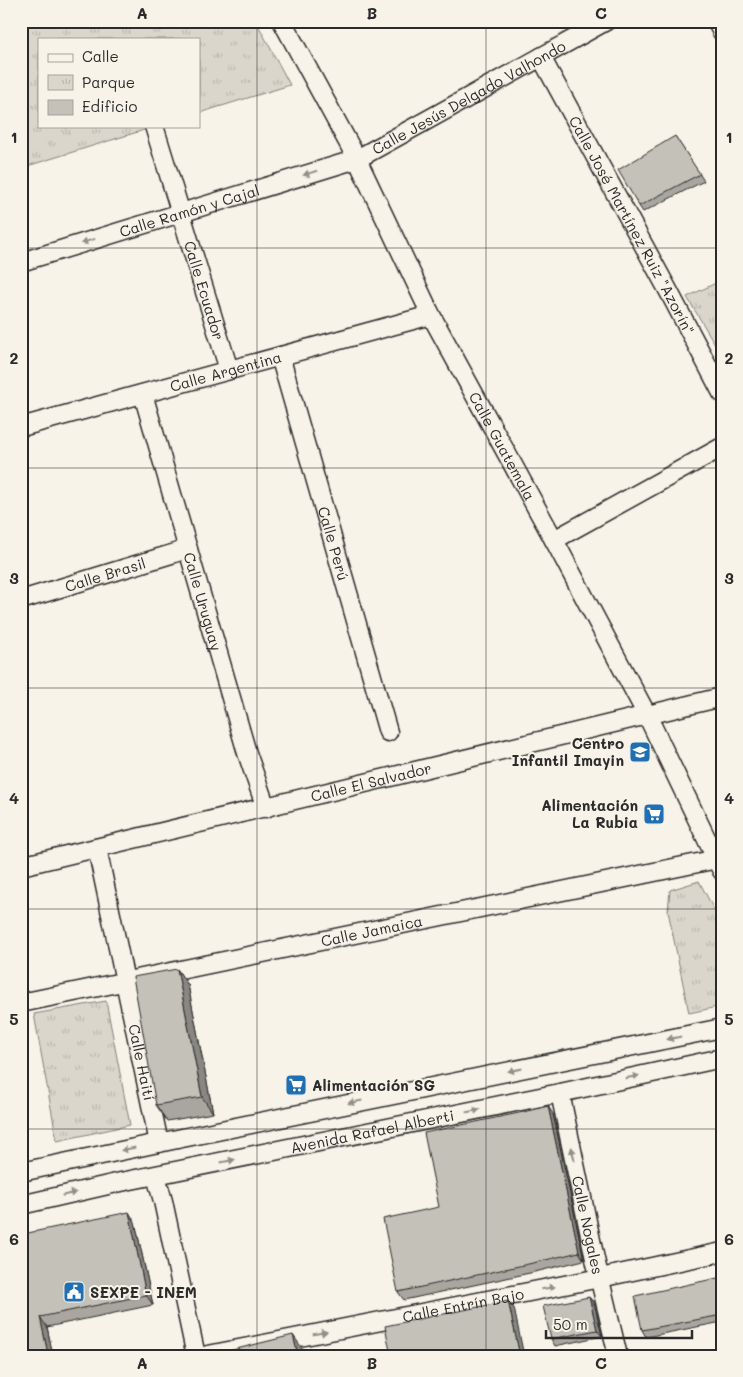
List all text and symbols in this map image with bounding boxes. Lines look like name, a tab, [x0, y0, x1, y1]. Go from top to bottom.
text: A	[136, 2, 148, 23]
text: B	[367, 2, 377, 23]
text: C	[595, 2, 607, 23]
street label: Calle Jesús Delgado Valhondo	[368, 35, 569, 159]
legend	[38, 38, 200, 128]
text: Calle	[82, 46, 119, 66]
text: Parque	[82, 72, 135, 92]
text: Edificio	[82, 96, 138, 116]
street label: Calle José Martínez Ruiz "Azorín"	[565, 112, 699, 338]
text: 1	[10, 126, 18, 147]
text: 1	[725, 126, 733, 147]
one-way arrow	[303, 170, 318, 177]
street label: Calle Ramón y Cajal	[117, 180, 262, 241]
one-way arrow	[81, 238, 96, 246]
street label: Calle Ecuador	[180, 238, 229, 342]
street label: Calle Argentina	[167, 346, 284, 396]
text: 2	[10, 347, 19, 368]
text: 2	[725, 347, 734, 368]
street label: Calle Guatemala	[465, 388, 540, 504]
street label: Calle Perú	[314, 504, 354, 583]
street label: Calle Uruguay	[179, 550, 227, 653]
street label: Calle Brasil	[62, 553, 148, 596]
text: 3	[9, 567, 19, 588]
text: 3	[724, 567, 734, 588]
place label: Centro Infantil Imayin	[512, 733, 624, 770]
school or university icon: Centro Infantil Imayin	[628, 740, 652, 764]
street label: Calle El Salvador	[308, 757, 433, 806]
text: 4	[9, 787, 19, 808]
text: 4	[724, 787, 734, 808]
place label: Alimentación La Rubia	[541, 795, 638, 832]
supermarket icon: Alimentación La Rubia	[642, 802, 666, 826]
street label: Calle Jamaica	[319, 910, 424, 951]
text: 5	[9, 1008, 19, 1029]
text: 5	[724, 1008, 734, 1029]
street label: Calle Haití	[124, 1022, 160, 1102]
one-way arrow	[666, 1034, 682, 1042]
one-way arrow	[507, 1066, 522, 1074]
supermarket icon: Alimentación SG	[284, 1073, 308, 1097]
one-way arrow	[624, 1073, 640, 1081]
place label: Alimentación SG	[312, 1075, 435, 1095]
one-way arrow	[347, 1099, 363, 1107]
street label: Avenida Rafael Alberti	[289, 1105, 456, 1157]
one-way arrow	[465, 1106, 481, 1114]
one-way arrow	[120, 1145, 135, 1153]
one-way arrow	[569, 1147, 577, 1162]
one-way arrow	[220, 1157, 235, 1165]
street label: Calle Nogales	[568, 1174, 608, 1276]
one-way arrow	[61, 1190, 76, 1198]
text: 6	[9, 1228, 19, 1249]
text: 6	[724, 1228, 734, 1249]
public building icon: SEXPE - INEM	[62, 1280, 86, 1304]
place label: SEXPE - INEM	[90, 1282, 197, 1302]
street label: Calle Entrín Bajo	[401, 1283, 526, 1327]
one-way arrow	[540, 1284, 555, 1292]
scale bar	[546, 1307, 692, 1339]
text: 50 m	[553, 1314, 588, 1334]
one-way arrow	[312, 1329, 327, 1337]
text: A	[136, 1352, 148, 1373]
text: B	[367, 1352, 377, 1373]
text: C	[595, 1352, 607, 1373]

